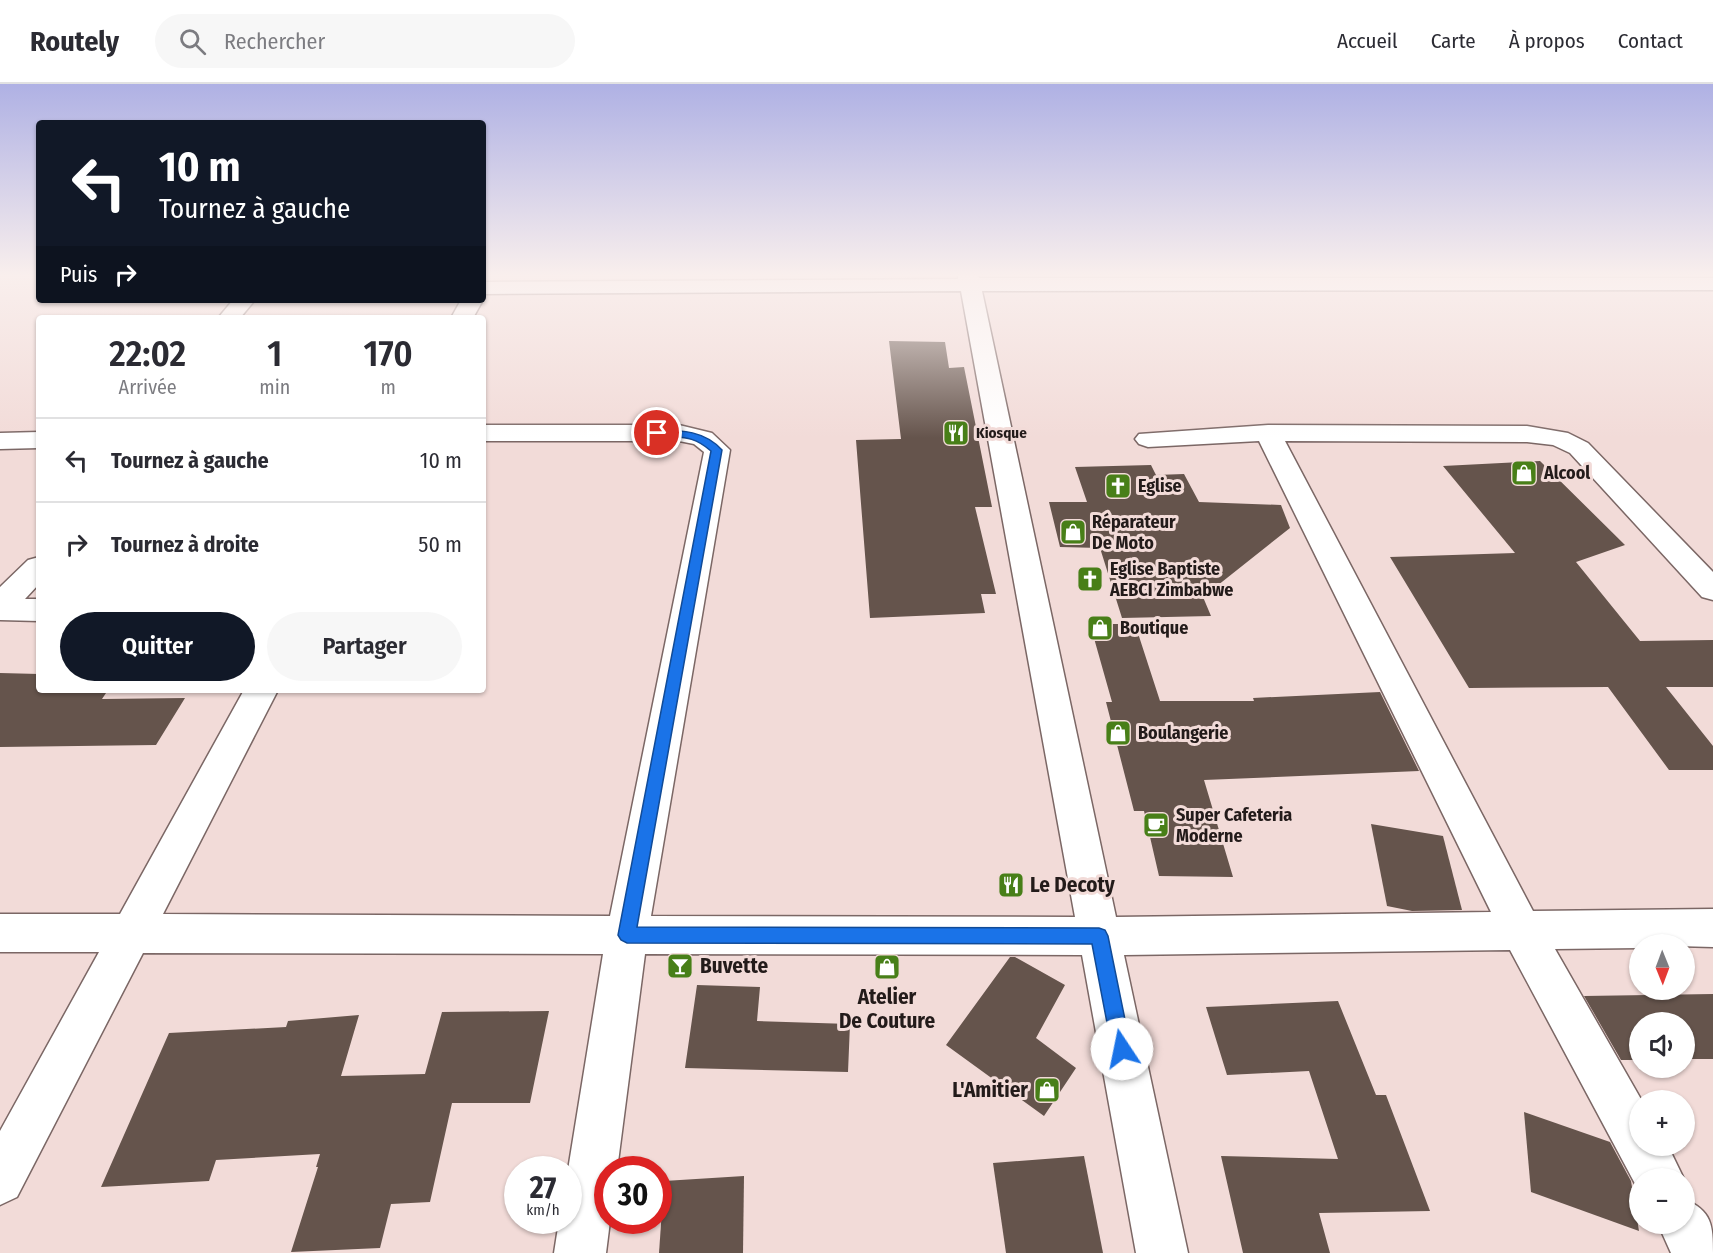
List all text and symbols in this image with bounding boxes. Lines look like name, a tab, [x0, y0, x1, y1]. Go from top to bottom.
search box	[155, 14, 575, 68]
text: Routely	[30, 25, 119, 58]
icon: search	[176, 25, 209, 58]
text: Rechercher	[224, 28, 325, 55]
text: Accueil	[1337, 28, 1398, 54]
text: Carte	[1431, 28, 1476, 54]
text: À propos	[1509, 28, 1585, 54]
text: Contact	[1618, 28, 1683, 54]
text: 10 m	[159, 142, 240, 192]
icon: left	[60, 144, 138, 222]
text: Tournez à gauche	[159, 193, 350, 225]
icon: right	[109, 258, 142, 291]
text: Puis	[60, 261, 97, 288]
text: 22:02	[109, 332, 186, 376]
text: 1	[267, 332, 282, 376]
text: 170	[364, 332, 413, 376]
text: Arrivée	[119, 375, 177, 399]
text: min	[259, 375, 290, 399]
text: m	[380, 375, 396, 399]
pin	[631, 407, 682, 458]
icon: arrive	[640, 416, 673, 449]
restaurant icon: Kiosque	[941, 418, 971, 448]
place label: Kiosque	[976, 424, 1027, 442]
icon: left	[60, 444, 93, 477]
text: Tournez à gauche	[111, 447, 269, 474]
text: 10 m	[420, 447, 462, 474]
shop icon: Alcool	[1509, 458, 1539, 488]
place label: Alcool	[1543, 462, 1590, 484]
church icon: Eglise	[1103, 471, 1133, 501]
place label: Eglise	[1138, 475, 1182, 497]
place label: Réparateur De Moto	[1092, 511, 1176, 554]
shop icon: Réparateur De Moto	[1058, 517, 1088, 547]
icon: right	[60, 528, 93, 561]
text: Tournez à droite	[111, 531, 259, 558]
text: 50 m	[418, 531, 462, 558]
place label: Eglise Baptiste AEBCI Zimbabwe	[1109, 558, 1233, 601]
church icon: Eglise Baptiste AEBCI Zimbabwe	[1075, 564, 1105, 594]
button: Quitter	[60, 612, 255, 681]
button: Partager	[267, 612, 462, 681]
shop icon: Boutique	[1085, 613, 1115, 643]
place label: Boutique	[1120, 617, 1188, 639]
shop icon: Boulangerie	[1103, 718, 1133, 748]
place label: Boulangerie	[1138, 722, 1228, 744]
place label: Super Cafeteria Moderne	[1176, 804, 1292, 847]
cafe icon: Super Cafeteria Moderne	[1141, 810, 1171, 840]
restaurant icon: Le Decoty	[996, 870, 1026, 900]
place label: Le Decoty	[1030, 872, 1116, 898]
north arrow	[1629, 934, 1695, 1000]
map controls	[1629, 934, 1695, 1234]
bar icon: Buvette	[665, 951, 695, 981]
shop icon: Atelier De Couture	[872, 952, 902, 982]
place label: Buvette	[700, 953, 768, 979]
place label: Atelier De Couture	[839, 984, 935, 1034]
button: sound	[1629, 1012, 1695, 1078]
position arrow	[1090, 1017, 1154, 1081]
shop icon: L'Amitier	[1032, 1075, 1062, 1105]
place label: L'Amitier	[952, 1077, 1028, 1103]
button: +	[1629, 1090, 1695, 1156]
speed limit sign: 30	[594, 1156, 672, 1234]
button: −	[1629, 1168, 1695, 1234]
text: 27	[530, 1170, 556, 1206]
text: km/h	[526, 1201, 560, 1219]

